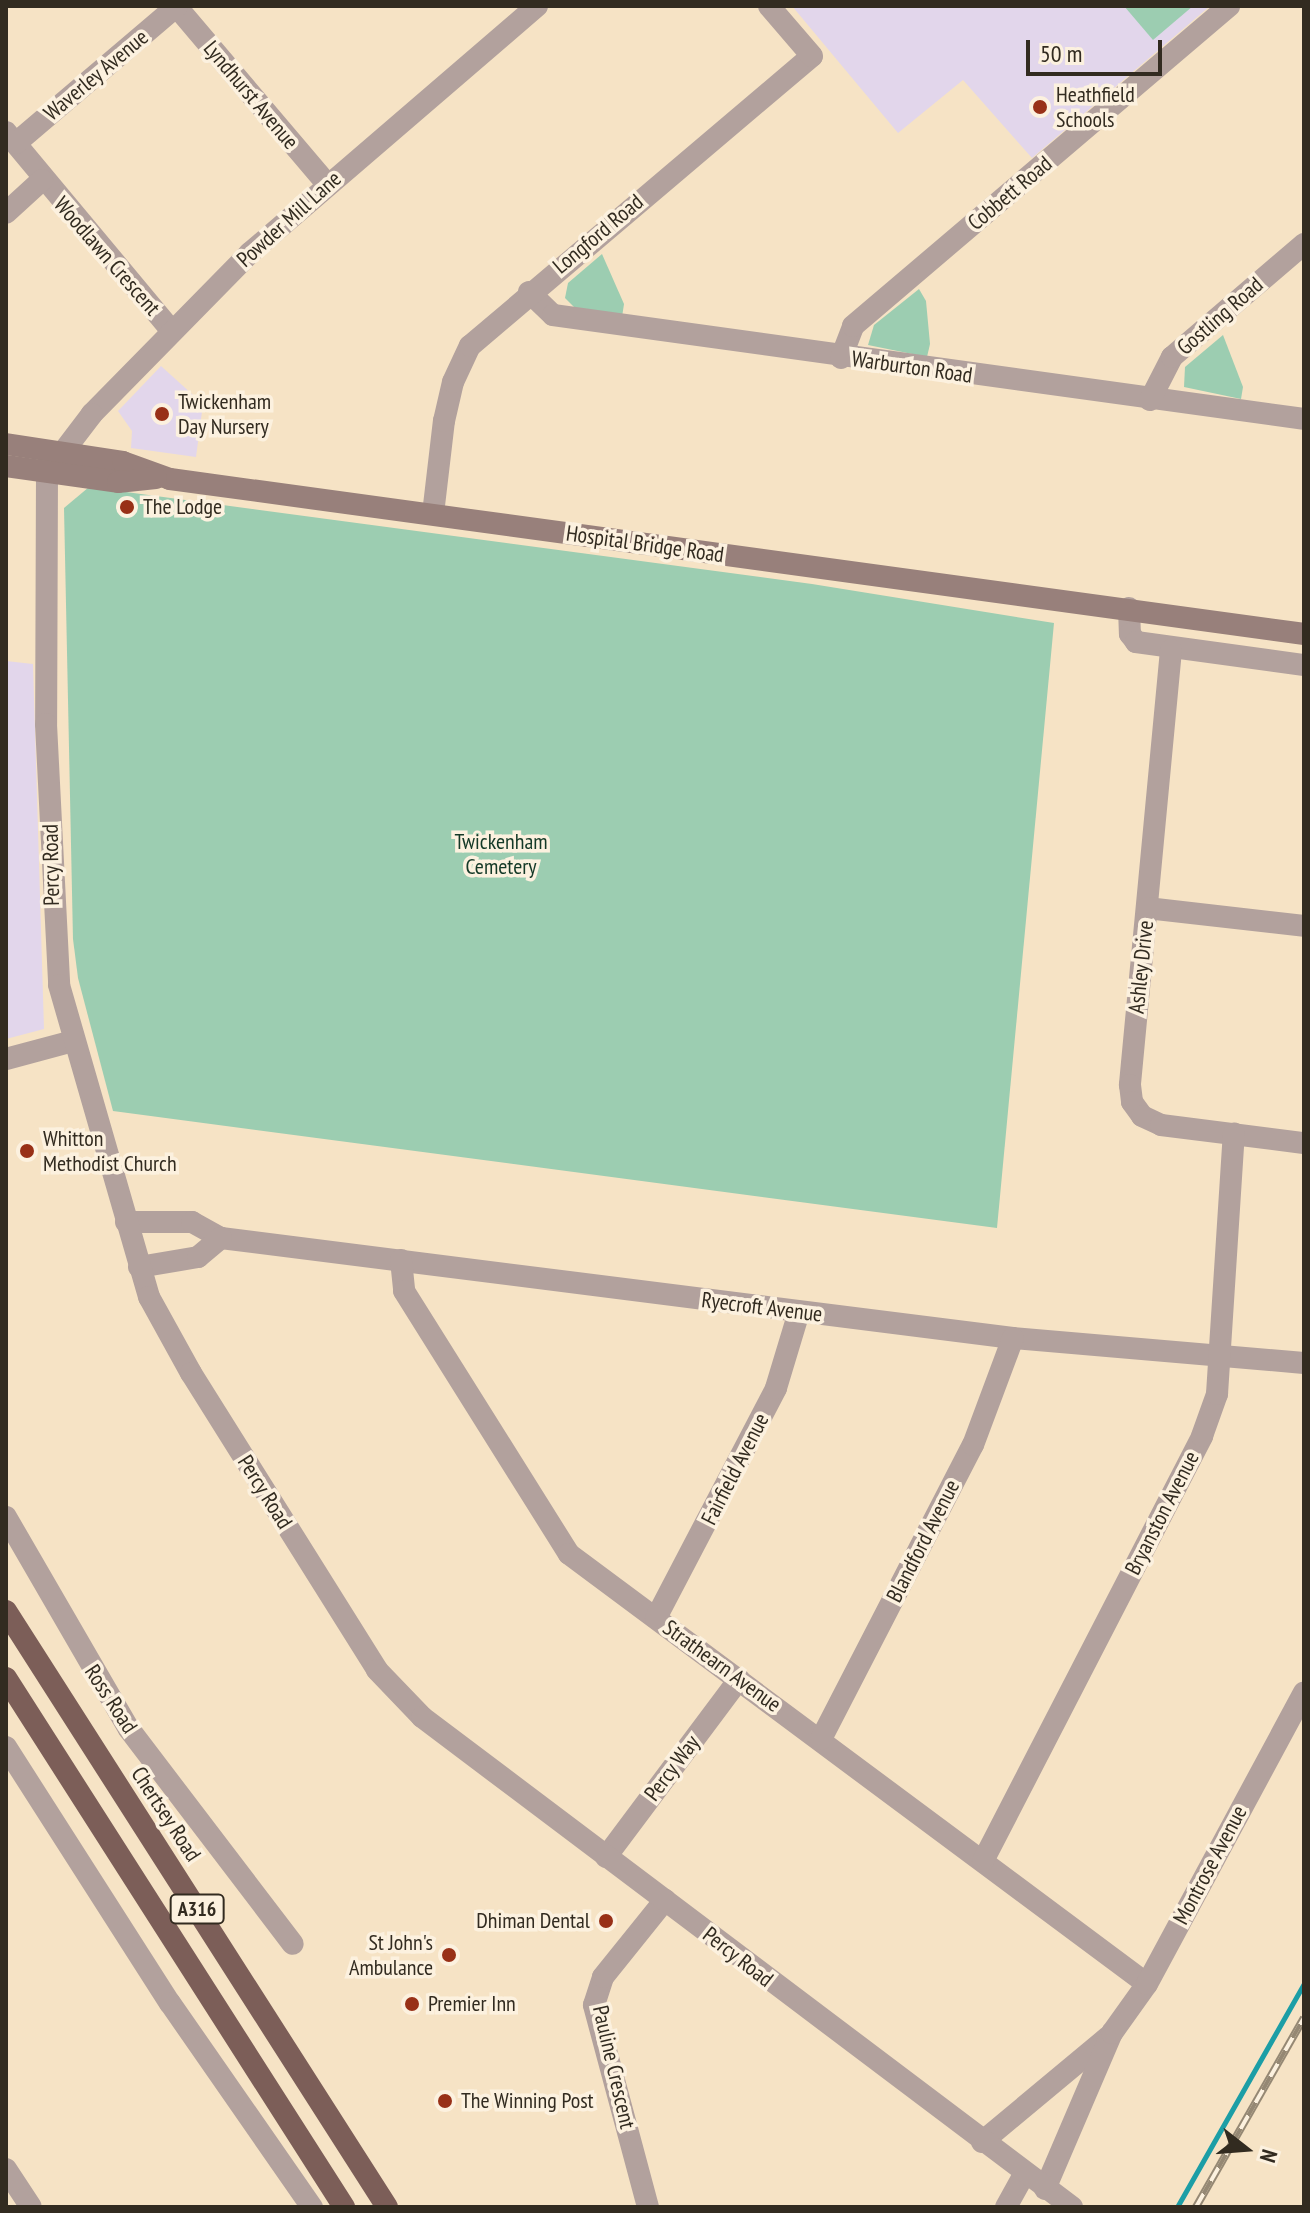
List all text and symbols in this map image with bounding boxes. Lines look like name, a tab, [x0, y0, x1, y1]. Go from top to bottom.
street label: Waverley Avenue	[38, 23, 154, 127]
scale bar	[1030, 24, 1166, 74]
street label: Lyndhurst Avenue	[198, 35, 304, 155]
text: 50 m	[1040, 38, 1082, 69]
place label: Heathfield Schools	[1056, 81, 1135, 132]
marker: Heathfield Schools	[1031, 98, 1049, 116]
street label: Cobbett Road	[963, 150, 1057, 236]
street label: Powder Mill Lane	[232, 165, 346, 273]
street label: Longford Road	[548, 189, 648, 279]
street label: Woodlawn Crescent	[48, 191, 166, 321]
street label: Gostling Road	[1172, 272, 1268, 360]
street label: Warburton Road	[850, 345, 974, 389]
place label: Twickenham Day Nursery	[178, 388, 271, 440]
marker: Twickenham Day Nursery	[153, 405, 171, 423]
place label: The Lodge	[143, 494, 222, 520]
marker: The Lodge	[118, 498, 136, 516]
street label: Hospital Bridge Road	[564, 520, 726, 568]
street label: Percy Road	[37, 824, 65, 906]
park label: Twickenham Cemetery	[454, 828, 548, 880]
street label: Ashley Drive	[1123, 919, 1159, 1015]
place label: Whitton Methodist Church	[43, 1125, 177, 1176]
marker: Whitton Methodist Church	[18, 1142, 36, 1160]
street label: Ryecroft Avenue	[700, 1286, 824, 1328]
street label: Fairfield Avenue	[695, 1409, 775, 1529]
street label: Bryanston Avenue	[1119, 1446, 1205, 1580]
street label: Percy Road	[232, 1450, 298, 1534]
street label: Blandford Avenue	[881, 1475, 965, 1607]
street label: Strathearn Avenue	[658, 1614, 786, 1718]
street label: Ross Road	[79, 1660, 143, 1738]
street label: Percy Way	[639, 1730, 705, 1806]
street label: Chertsey Road	[126, 1761, 206, 1867]
street label: Montrose Avenue	[1167, 1801, 1253, 1929]
road number: A316	[169, 1893, 225, 1925]
place label: Dhiman Dental	[476, 1908, 590, 1934]
marker: Dhiman Dental	[597, 1912, 615, 1930]
street label: Percy Road	[697, 1921, 779, 1993]
place label: St John's Ambulance	[349, 1929, 433, 1980]
marker: St John's Ambulance	[440, 1946, 458, 1964]
place label: Premier Inn	[428, 1991, 516, 2017]
marker: Premier Inn	[403, 1995, 421, 2013]
street label: Pauline Crescent	[587, 2003, 641, 2131]
place label: The Winning Post	[461, 2088, 594, 2114]
marker: The Winning Post	[436, 2092, 454, 2110]
north arrow	[1206, 2109, 1286, 2189]
text: N	[1254, 2146, 1284, 2166]

